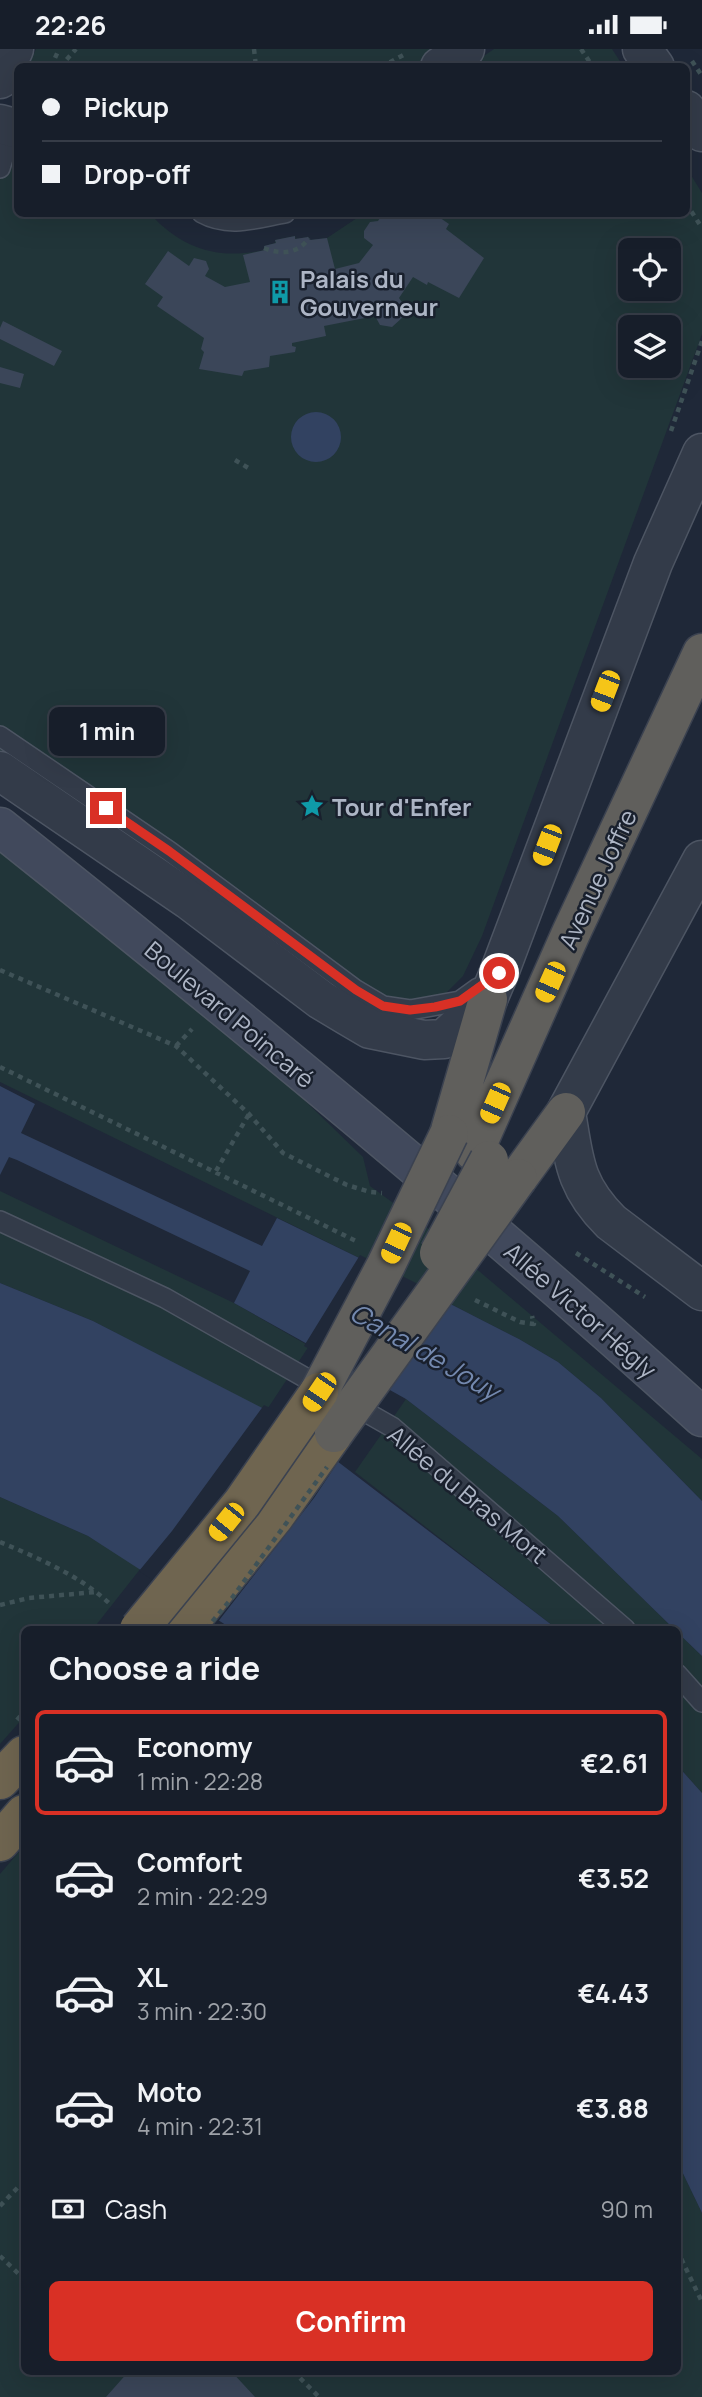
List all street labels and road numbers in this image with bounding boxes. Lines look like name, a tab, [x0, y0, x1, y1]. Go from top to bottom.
street label: Avenue Joffre	[550, 804, 644, 954]
street label: Boulevard Poincaré	[138, 933, 322, 1095]
street label: Allée Victor Hégly	[498, 1235, 664, 1386]
street label: Allée du Bras Mort	[381, 1417, 555, 1571]

